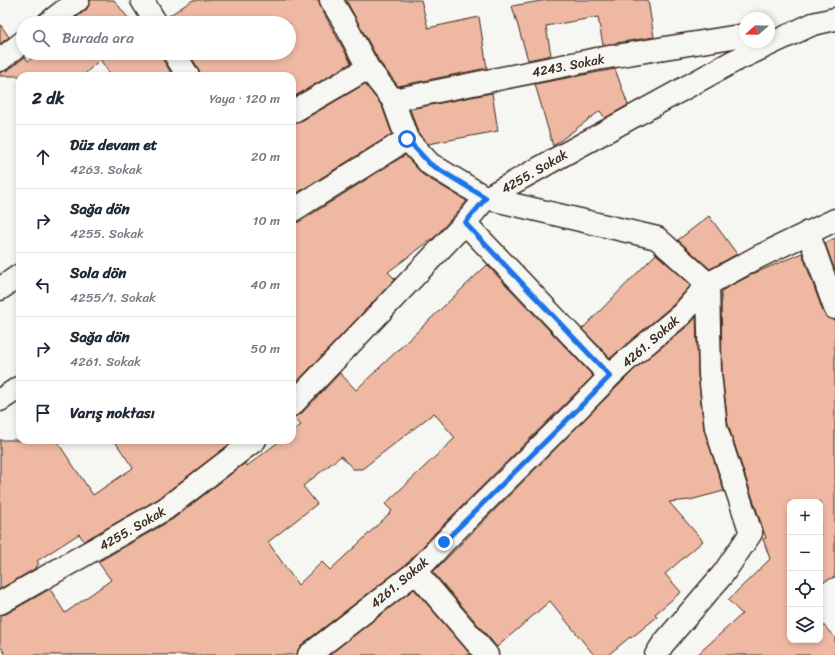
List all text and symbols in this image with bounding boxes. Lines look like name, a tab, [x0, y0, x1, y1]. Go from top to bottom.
north arrow	[739, 12, 775, 48]
search box	[16, 16, 296, 60]
text: Burada ara	[62, 25, 134, 51]
icon: search	[30, 27, 52, 49]
street label: 4243. Sokak	[530, 47, 606, 84]
text: 2 dk	[32, 83, 64, 113]
text: Yaya · 120 m	[210, 87, 280, 110]
route start	[398, 130, 416, 148]
text: Düz devam et	[70, 132, 157, 158]
street label: 4255. Sokak	[496, 143, 572, 200]
text: 20 m	[251, 145, 280, 168]
icon: ahead	[32, 146, 54, 168]
text: 4263. Sokak	[70, 158, 143, 181]
text: Sağa dön	[70, 196, 130, 222]
text: 10 m	[253, 209, 280, 232]
icon: right	[32, 210, 54, 232]
text: 4255. Sokak	[70, 222, 144, 245]
text: Sola dön	[70, 260, 126, 286]
text: 40 m	[250, 273, 280, 296]
icon: left	[32, 274, 54, 296]
text: 4255/1. Sokak	[70, 286, 156, 309]
street label: 4261. Sokak	[616, 309, 685, 373]
text: Sağa dön	[70, 324, 130, 350]
text: 50 m	[250, 337, 280, 360]
icon: right	[32, 338, 54, 360]
text: 4261. Sokak	[70, 350, 141, 373]
text: Varış noktası	[70, 400, 155, 426]
icon: arrive	[32, 402, 54, 424]
map controls	[787, 499, 823, 643]
button: +	[787, 499, 823, 535]
street label: 4255. Sokak	[94, 500, 170, 557]
route end	[435, 533, 453, 551]
button: −	[787, 535, 823, 571]
street label: 4261. Sokak	[365, 551, 434, 614]
button: locate	[787, 571, 823, 607]
button: layers	[787, 607, 823, 643]

